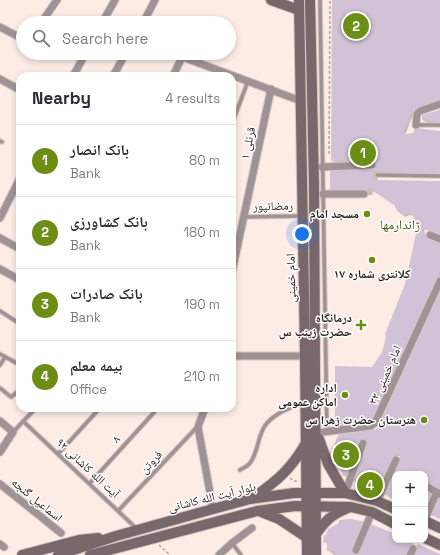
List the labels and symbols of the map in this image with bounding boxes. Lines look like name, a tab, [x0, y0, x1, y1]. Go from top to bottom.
pin: 2	[343, 11, 369, 41]
street label: قرنلی ۱	[237, 125, 259, 161]
pin: 1	[350, 138, 376, 168]
street label: رمضانپور	[252, 198, 294, 214]
place label: مسجد امام	[310, 206, 359, 222]
marker: مسجد امام	[362, 209, 372, 219]
district label: ژاندارمها	[380, 216, 420, 233]
your location	[292, 224, 312, 244]
street label: امام خمینی	[283, 253, 299, 303]
marker: کلانتری شماره ۱۷	[367, 255, 377, 265]
place label: کلانتری شماره ۱۷	[333, 266, 411, 282]
place label: درمانگاه حضرت زینب س	[279, 310, 352, 340]
marker: درمانگاه حضرت زینب س	[355, 319, 367, 331]
street label: امام خمینی ۳۲	[365, 343, 405, 407]
place label: اداره اماکن عمومی	[278, 380, 337, 410]
marker: اداره اماکن عمومی	[340, 390, 350, 400]
place label: هنرستان حضرت زهرا س	[305, 412, 416, 428]
marker: هنرستان حضرت زهرا س	[419, 415, 429, 425]
street label: ۸	[108, 431, 124, 446]
street label: آیت الله کاشانی ۹۲	[53, 435, 124, 502]
pin: 3	[333, 440, 359, 470]
street label: فروتن	[136, 447, 166, 477]
pin: 4	[357, 470, 383, 500]
street label: اسماعیل گنجه	[8, 475, 66, 526]
street label: بلوار آیت الله کاشانی	[167, 478, 257, 516]

